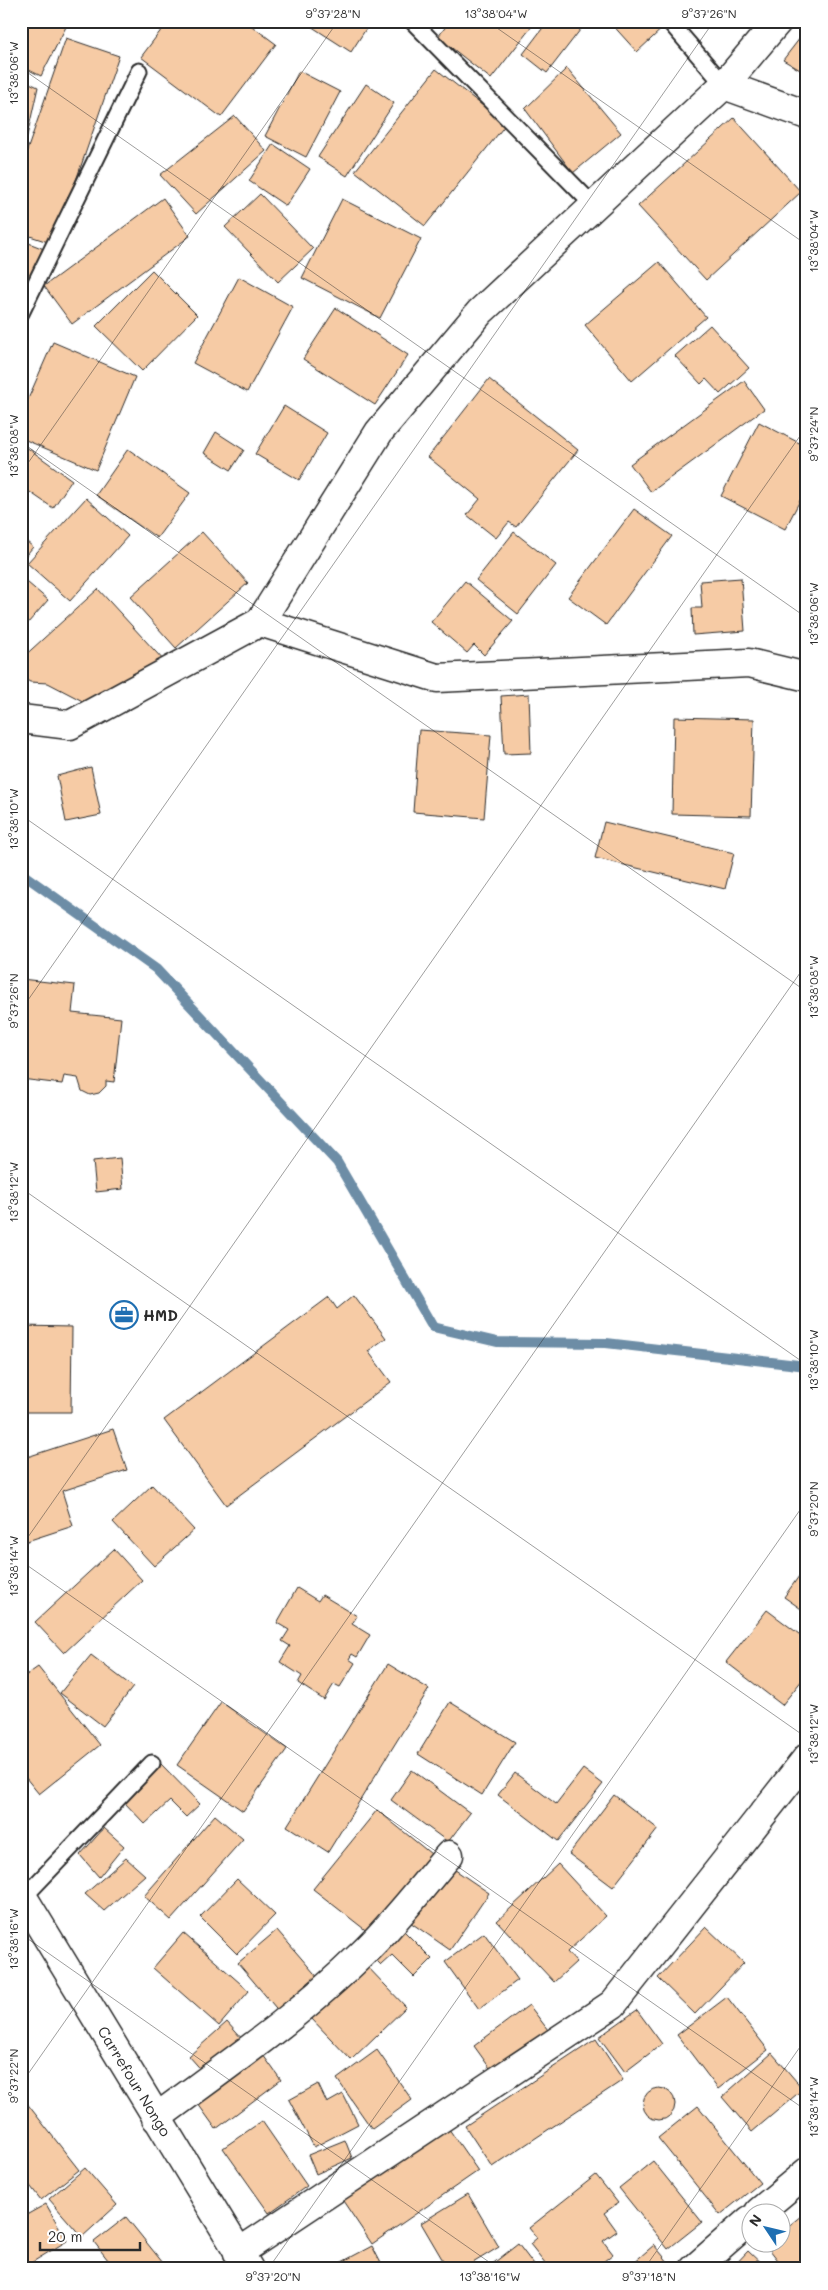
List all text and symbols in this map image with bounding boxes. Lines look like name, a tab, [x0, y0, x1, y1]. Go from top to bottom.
text: 9°37'28"N	[305, 5, 361, 21]
text: 13°38'04"W	[464, 5, 528, 21]
text: 9°37'26"N	[681, 5, 737, 21]
text: 13°38'06"W	[5, 41, 21, 105]
text: 13°38'04"W	[805, 209, 821, 273]
text: 9°37'24"N	[805, 407, 821, 461]
text: 13°38'08"W	[5, 414, 21, 478]
text: 13°38'06"W	[805, 582, 821, 646]
text: 13°38'10"W	[5, 788, 21, 850]
text: 13°38'08"W	[805, 955, 821, 1019]
text: 9°37'26"N	[5, 973, 21, 1029]
text: 13°38'12"W	[5, 1162, 21, 1222]
office icon: HMD	[109, 1300, 139, 1330]
place label: HMD	[143, 1305, 178, 1325]
text: 13°38'10"W	[805, 1329, 821, 1391]
text: 9°37'20"N	[805, 1481, 821, 1537]
text: 13°38'14"W	[5, 1535, 21, 1597]
text: 13°38'12"W	[805, 1704, 821, 1764]
text: 13°38'16"W	[5, 1908, 21, 1970]
street label: Carrefour Nongo	[94, 2022, 176, 2140]
text: 9°37'22"N	[5, 2049, 21, 2103]
text: 13°38'14"W	[805, 2076, 821, 2138]
north arrow	[740, 2202, 790, 2252]
text: N	[744, 2210, 766, 2230]
scale bar	[40, 2220, 140, 2252]
text: 20 m	[48, 2226, 82, 2246]
text: 9°37'20"N	[245, 2268, 301, 2284]
text: 13°38'16"W	[459, 2268, 521, 2284]
text: 9°37'18"N	[622, 2268, 676, 2284]

